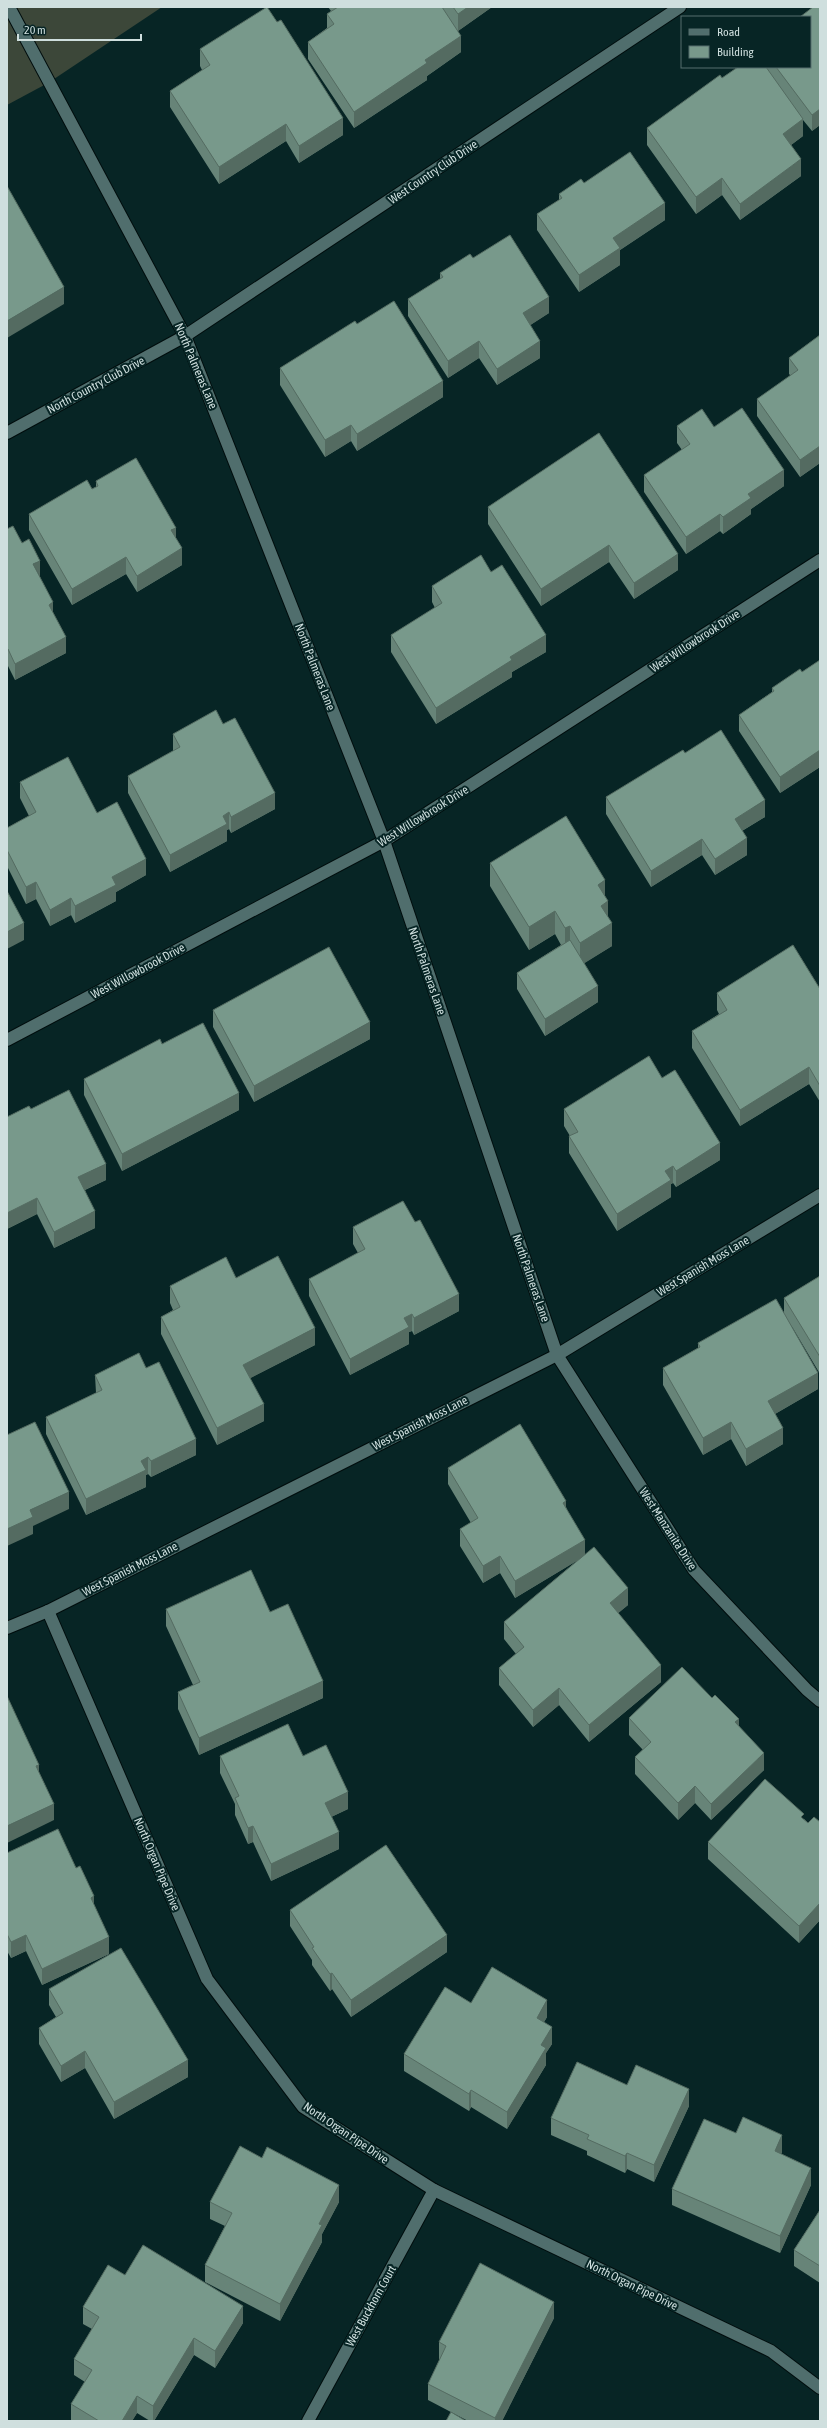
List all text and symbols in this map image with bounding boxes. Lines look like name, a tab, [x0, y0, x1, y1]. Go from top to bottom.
scale bar	[18, 16, 141, 42]
legend	[681, 16, 811, 68]
text: 20 m	[24, 23, 46, 37]
text: Road	[717, 25, 740, 39]
text: Building	[717, 45, 755, 59]
street label: West Country Club Drive	[386, 137, 480, 207]
street label: North Palmeras Lane	[172, 321, 220, 411]
street label: North Country Club Drive	[45, 353, 147, 417]
street label: West Willowbrook Drive	[647, 607, 743, 675]
street label: North Palmeras Lane	[292, 622, 338, 712]
street label: West Willowbrook Drive	[375, 782, 471, 850]
street label: North Palmeras Lane	[405, 925, 449, 1017]
street label: West Willowbrook Drive	[89, 940, 187, 1002]
street label: North Palmeras Lane	[509, 1232, 553, 1324]
street label: West Spanish Moss Lane	[654, 1233, 752, 1299]
street label: West Spanish Moss Lane	[370, 1393, 470, 1453]
street label: West Manzanita Drive	[636, 1485, 700, 1573]
street label: West Spanish Moss Lane	[80, 1539, 180, 1599]
street label: North Organ Pipe Drive	[131, 1815, 183, 1913]
street label: North Organ Pipe Drive	[301, 2099, 391, 2167]
street label: North Organ Pipe Drive	[584, 2257, 680, 2313]
street label: West Buckhorn Court	[343, 2263, 399, 2349]

